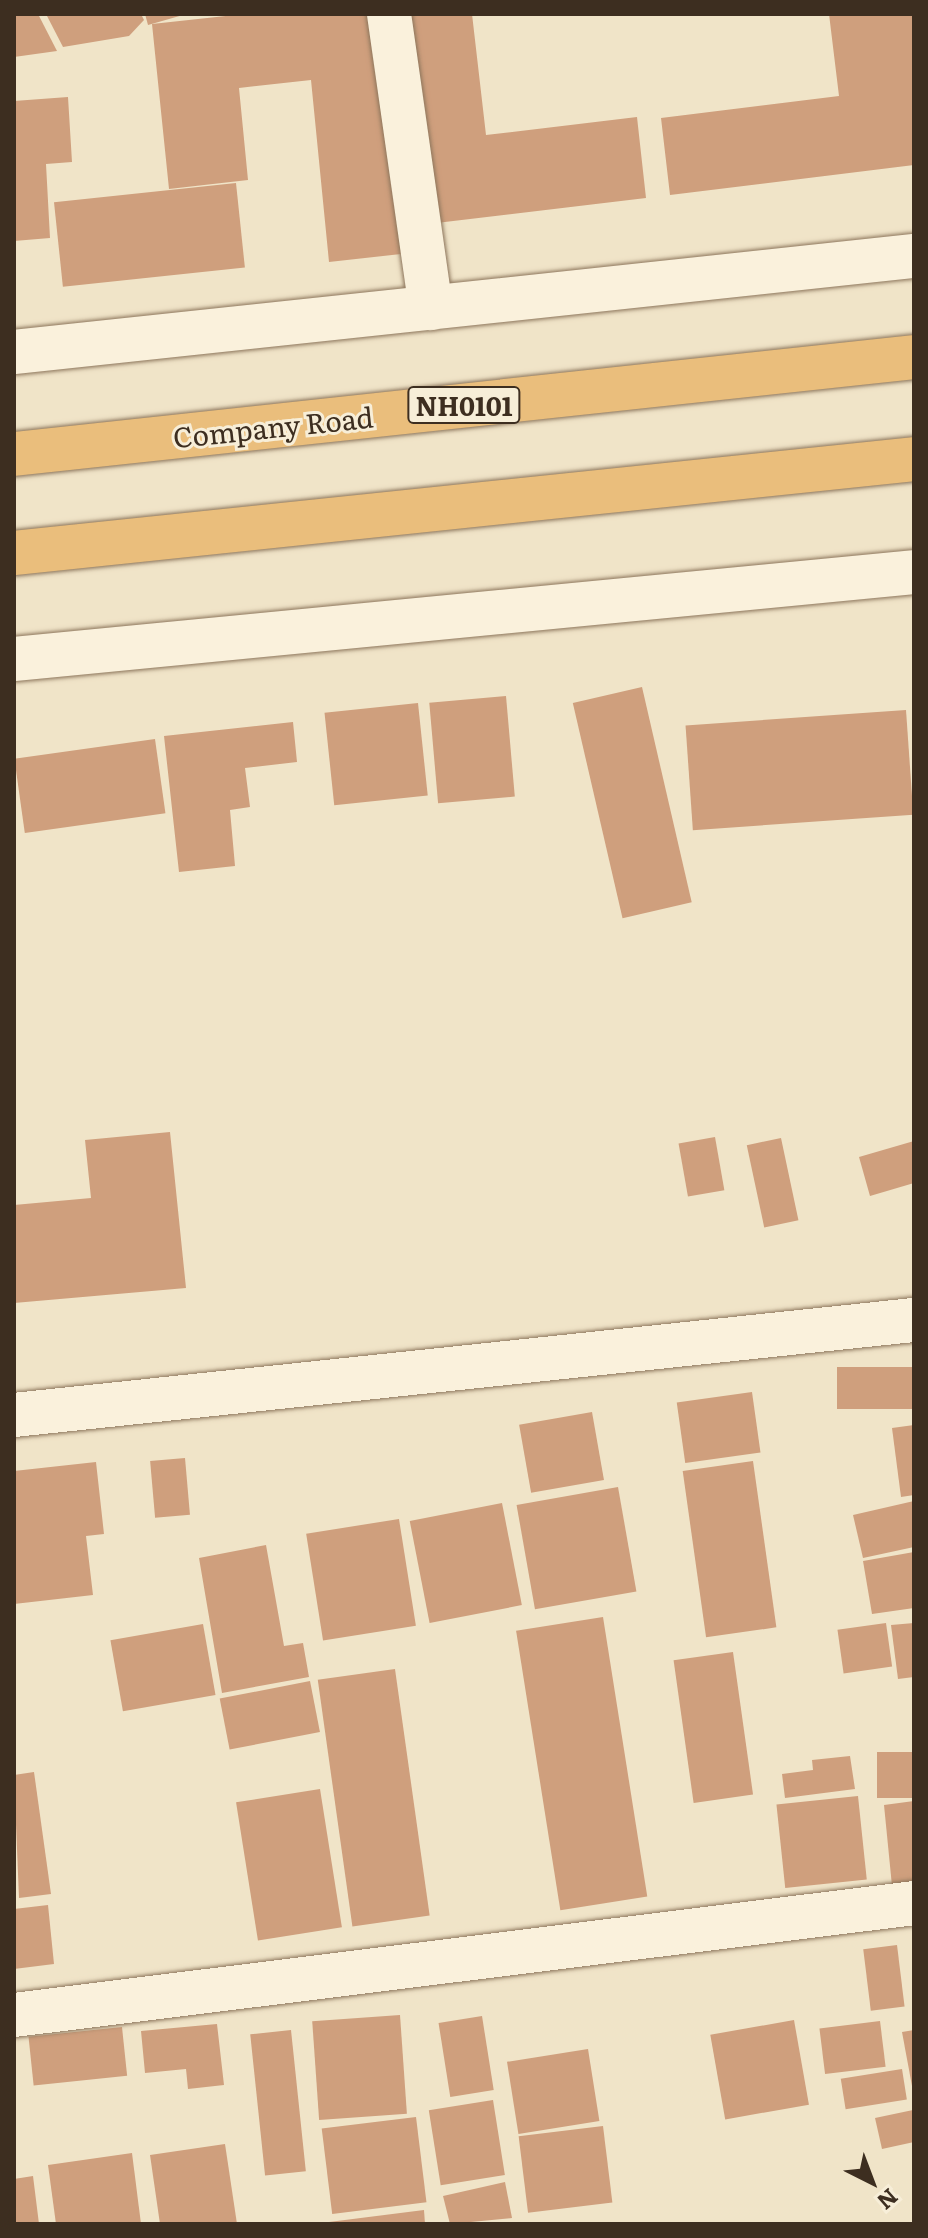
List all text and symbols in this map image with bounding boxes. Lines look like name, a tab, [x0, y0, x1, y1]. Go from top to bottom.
road number: NH0101	[406, 383, 522, 427]
street label: Company Road	[171, 399, 375, 453]
north arrow	[832, 2142, 912, 2222]
text: N	[870, 2182, 906, 2219]

